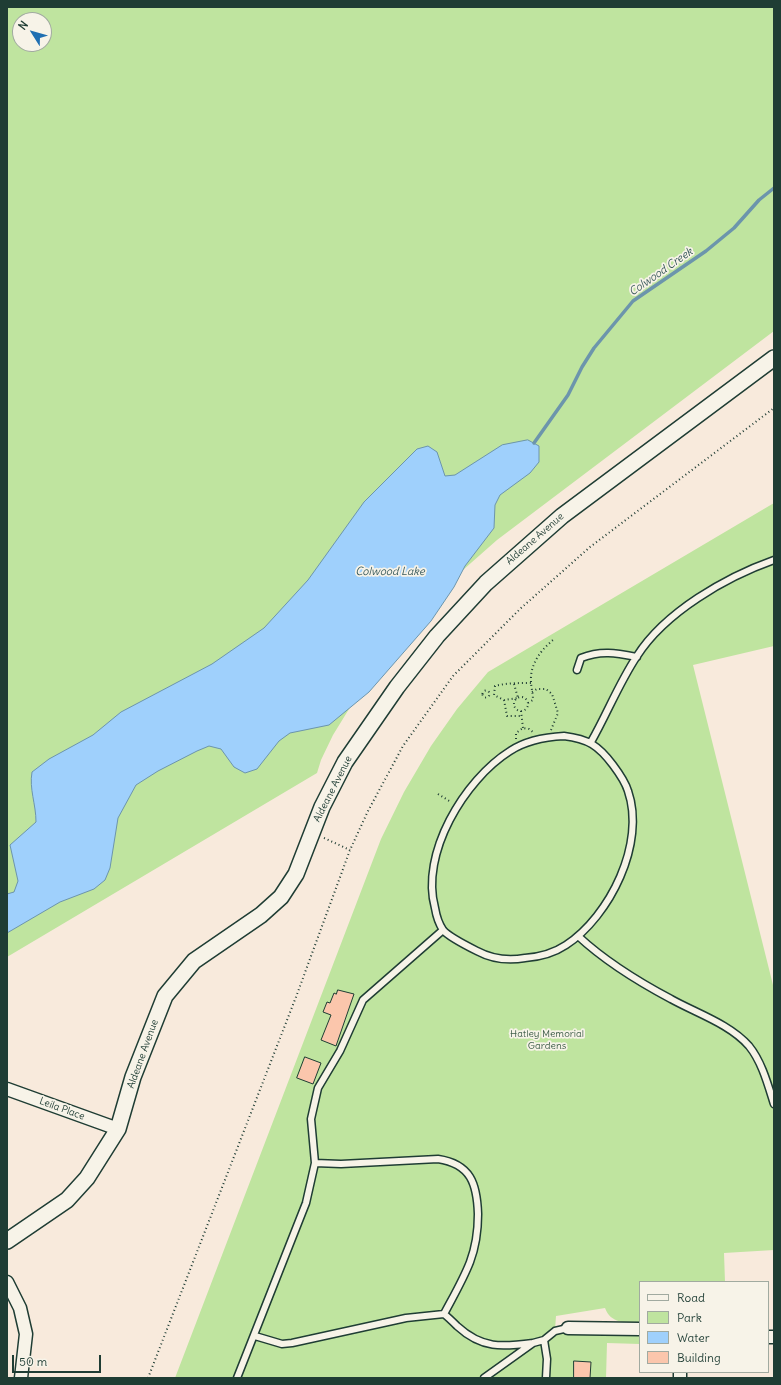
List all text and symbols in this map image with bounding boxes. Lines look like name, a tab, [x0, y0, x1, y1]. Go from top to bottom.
north arrow	[12, 12, 52, 52]
text: N	[15, 18, 31, 33]
water label: Colwood Creek	[627, 245, 695, 299]
street label: Aldeane Avenue	[504, 511, 566, 567]
water label: Colwood Lake	[355, 565, 425, 579]
street label: Aldeane Avenue	[311, 754, 355, 824]
street label: Aldeane Avenue	[125, 1018, 161, 1090]
park label: Hatley Memorial Gardens	[510, 1028, 584, 1052]
street label: Leila Place	[38, 1095, 86, 1123]
legend	[639, 1281, 769, 1373]
text: Road	[677, 1290, 705, 1305]
text: Park	[677, 1310, 702, 1325]
text: Water	[677, 1330, 710, 1345]
scale bar	[14, 1347, 103, 1373]
text: Building	[677, 1350, 721, 1365]
text: 50 m	[19, 1354, 47, 1369]

